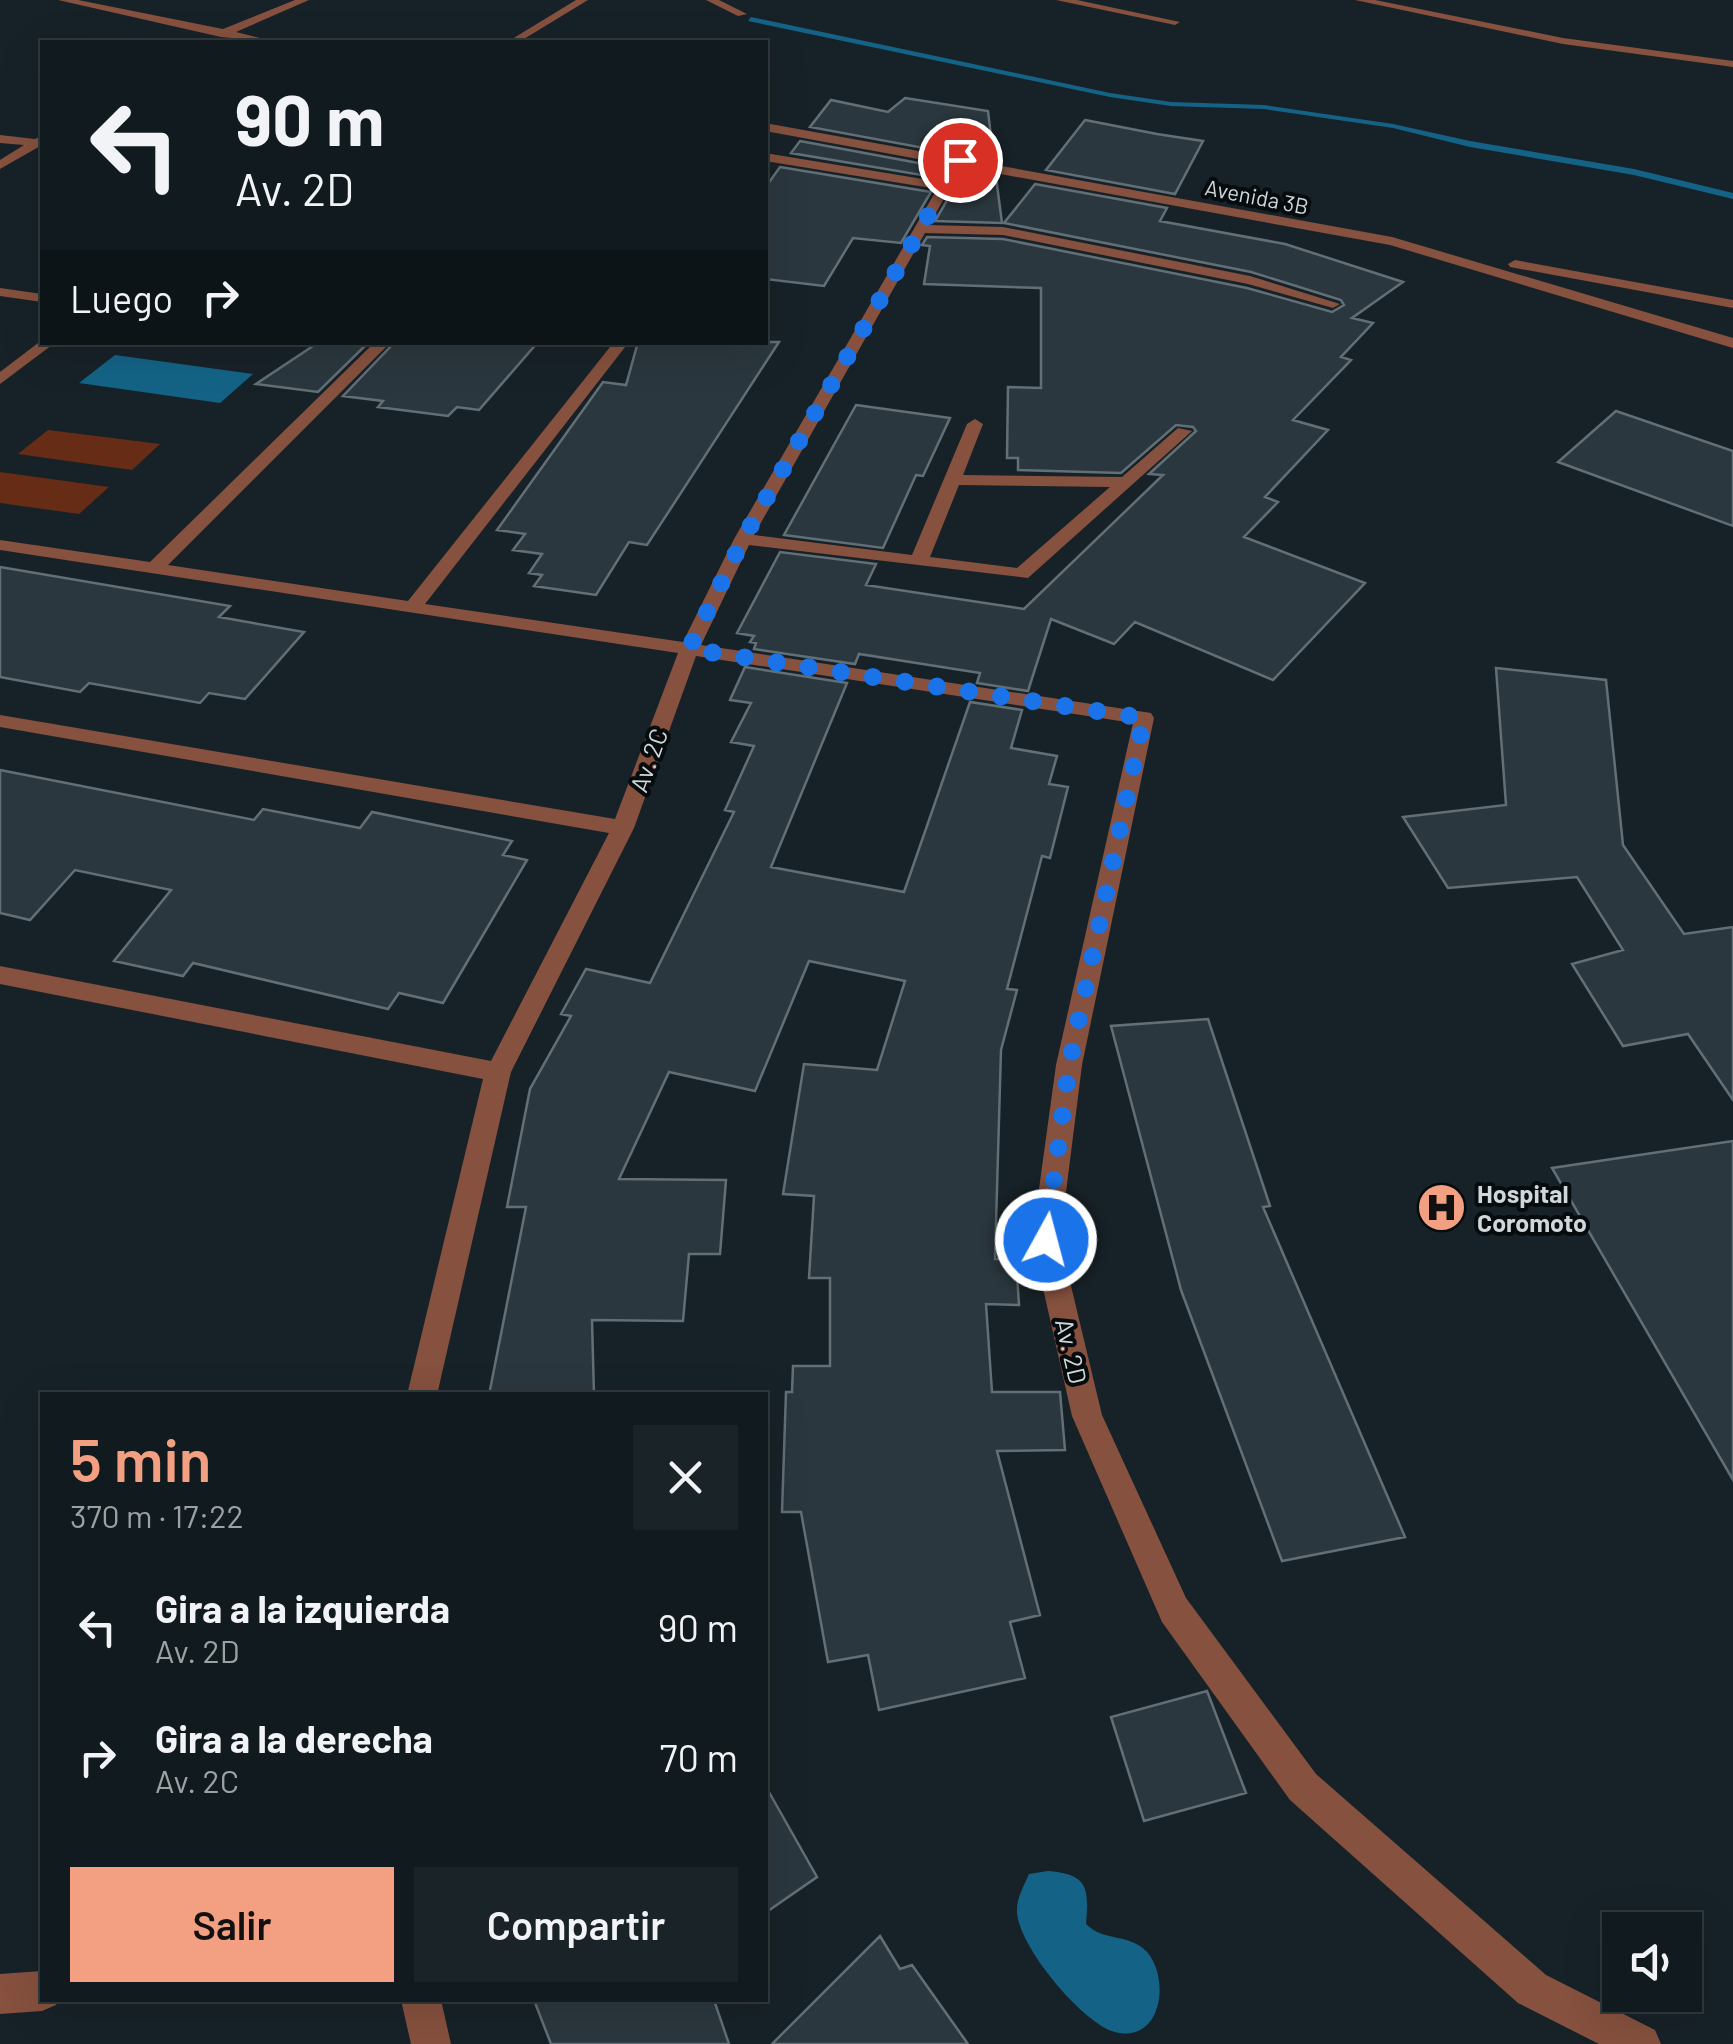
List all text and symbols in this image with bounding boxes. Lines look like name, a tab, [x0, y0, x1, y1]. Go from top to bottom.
text: 90 m	[235, 76, 385, 160]
icon: left	[70, 80, 200, 210]
pin	[918, 118, 1003, 203]
icon: arrive	[933, 133, 988, 188]
text: Av. 2D	[235, 161, 354, 215]
street label: Avenida 3B	[1203, 173, 1311, 219]
icon: right	[193, 270, 248, 325]
text: Luego	[70, 275, 173, 321]
street label: Av. 2C	[623, 724, 673, 796]
place label: Hospital Coromoto	[1477, 1178, 1587, 1237]
hospital icon: Hospital Coromoto	[1416, 1181, 1468, 1233]
position arrow	[994, 1188, 1098, 1292]
street label: Av. 2D	[1050, 1315, 1094, 1387]
text: 5 min	[70, 1422, 211, 1494]
button: close	[633, 1425, 738, 1530]
text: 370 m · 17:22	[70, 1496, 244, 1534]
text: Gira a la izquierda	[155, 1585, 450, 1631]
icon: left	[70, 1600, 125, 1655]
text: 90 m	[658, 1604, 738, 1650]
text: Av. 2D	[155, 1631, 240, 1669]
text: Gira a la derecha	[155, 1715, 433, 1761]
icon: right	[70, 1730, 125, 1785]
text: 70 m	[660, 1734, 738, 1780]
text: Av. 2C	[155, 1761, 239, 1799]
button: Salir	[70, 1867, 394, 1982]
button: Compartir	[414, 1867, 738, 1982]
map controls	[1602, 1912, 1702, 2012]
button: sound	[1602, 1912, 1702, 2012]

